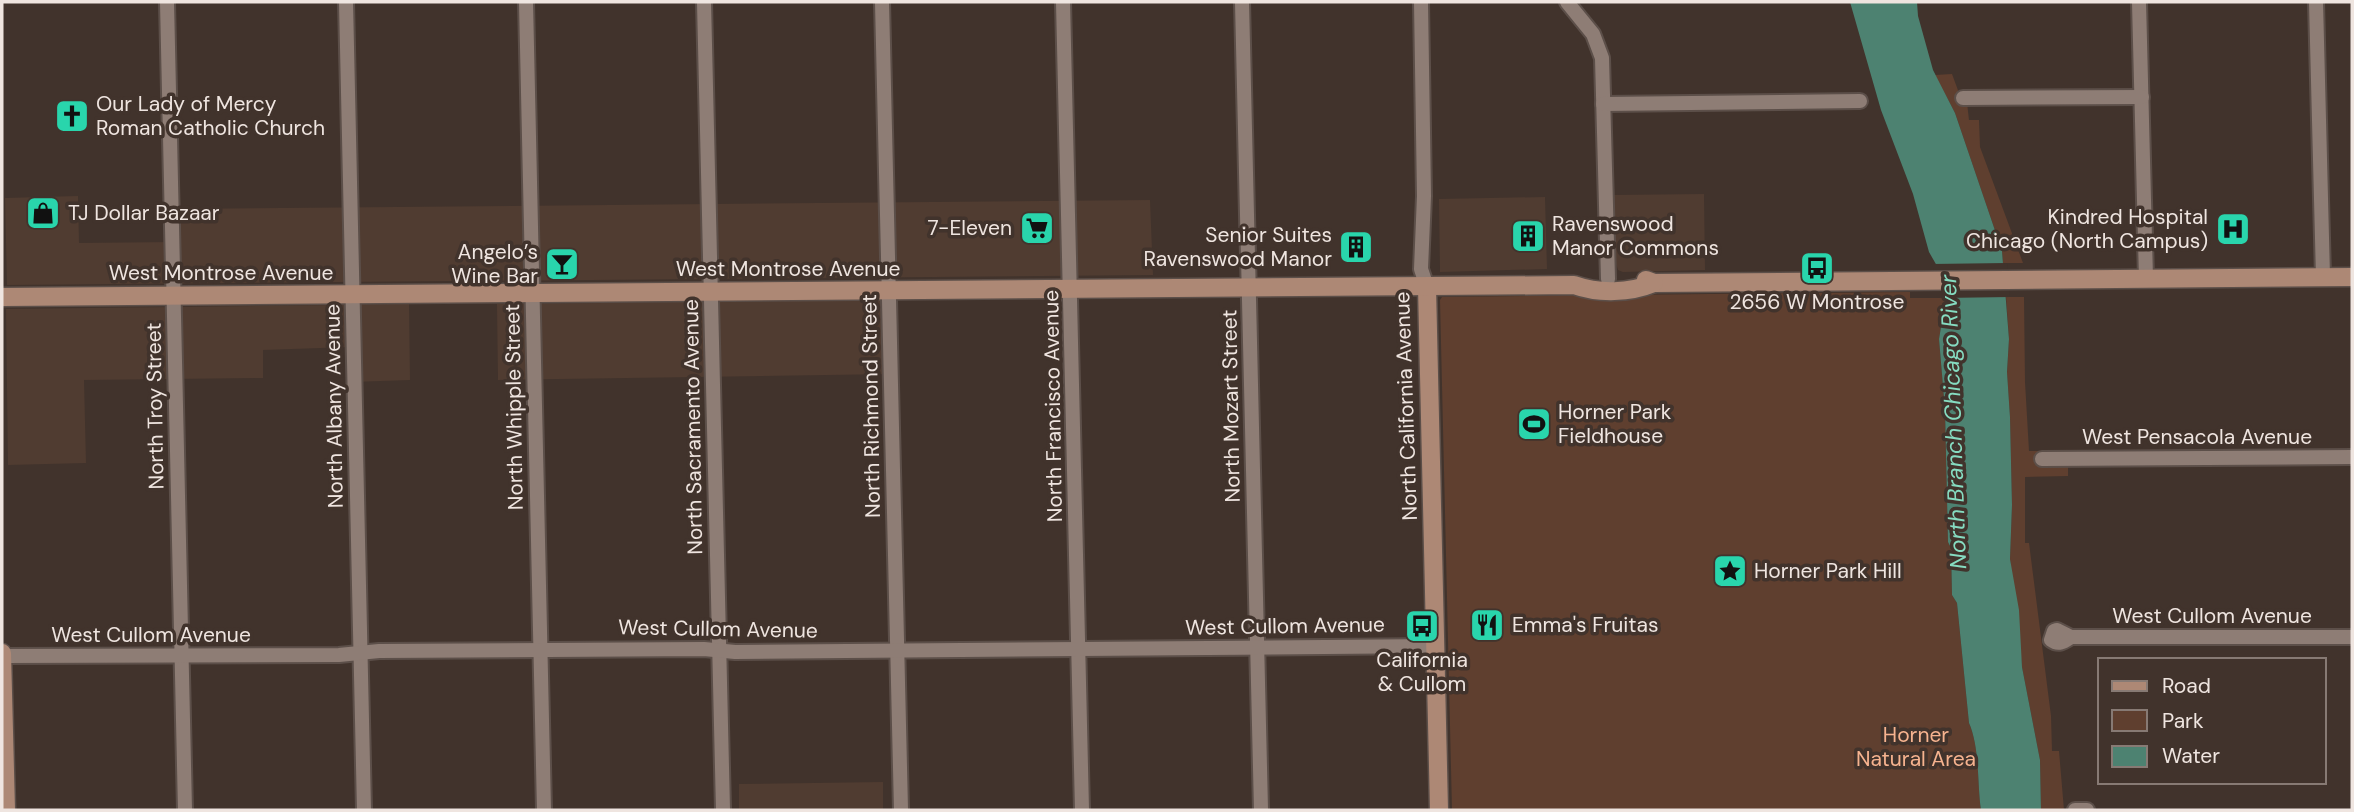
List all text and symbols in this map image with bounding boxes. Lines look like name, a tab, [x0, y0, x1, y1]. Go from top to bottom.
place label: Our Lady of Mercy Roman Catholic Church	[96, 90, 325, 142]
church icon: Our Lady of Mercy Roman Catholic Church	[53, 97, 91, 135]
shop icon: TJ Dollar Bazaar	[24, 194, 62, 232]
place label: TJ Dollar Bazaar	[68, 199, 220, 227]
place label: Kindred Hospital Chicago (North Campus)	[1966, 203, 2208, 255]
supermarket icon: 7-Eleven	[1018, 209, 1056, 247]
place label: Ravenswood Manor Commons	[1552, 210, 1719, 262]
hospital icon: Kindred Hospital Chicago (North Campus)	[2214, 210, 2252, 248]
place label: 7-Eleven	[928, 214, 1012, 242]
building icon: Ravenswood Manor Commons	[1509, 217, 1547, 255]
place label: Senior Suites Ravenswood Manor	[1143, 221, 1332, 273]
building icon: Senior Suites Ravenswood Manor	[1337, 228, 1375, 266]
place label: Angelo’s Wine Bar	[451, 238, 538, 290]
bar icon: Angelo’s Wine Bar	[543, 245, 581, 283]
bus stop icon: 2656 W Montrose	[1798, 249, 1836, 287]
street label: West Montrose Avenue	[676, 255, 900, 283]
street label: West Montrose Avenue	[109, 259, 333, 287]
water label: North Branch Chicago River	[1933, 273, 1973, 570]
place label: 2656 W Montrose	[1729, 288, 1905, 316]
street label: North Francisco Avenue	[1037, 290, 1069, 522]
street label: North California Avenue	[1388, 291, 1424, 521]
street label: North Richmond Street	[855, 294, 887, 518]
street label: North Sacramento Avenue	[677, 299, 709, 555]
street label: North Albany Avenue	[318, 304, 350, 508]
street label: North Whipple Street	[498, 304, 530, 510]
street label: North Mozart Street	[1215, 309, 1247, 503]
street label: North Troy Street	[140, 322, 170, 490]
place label: Horner Park Fieldhouse	[1558, 398, 1672, 450]
sports icon: Horner Park Fieldhouse	[1515, 405, 1553, 443]
street label: West Pensacola Avenue	[2082, 423, 2312, 451]
place icon: Horner Park Hill	[1711, 552, 1749, 590]
place label: Horner Park Hill	[1754, 557, 1902, 585]
street label: West Cullom Avenue	[2112, 602, 2312, 630]
restaurant icon: Emma's Fruitas	[1468, 606, 1506, 644]
bus stop icon: California & Cullom	[1403, 607, 1441, 645]
street label: West Cullom Avenue	[1185, 610, 1385, 642]
place label: Emma's Fruitas	[1512, 611, 1658, 639]
street label: West Cullom Avenue	[618, 613, 818, 645]
street label: West Cullom Avenue	[51, 621, 251, 649]
place label: California & Cullom	[1376, 646, 1468, 698]
legend	[2098, 658, 2326, 784]
text: Road	[2162, 672, 2211, 700]
text: Park	[2162, 707, 2204, 735]
park label: Horner Natural Area	[1856, 721, 1976, 773]
text: Water	[2162, 742, 2220, 770]

